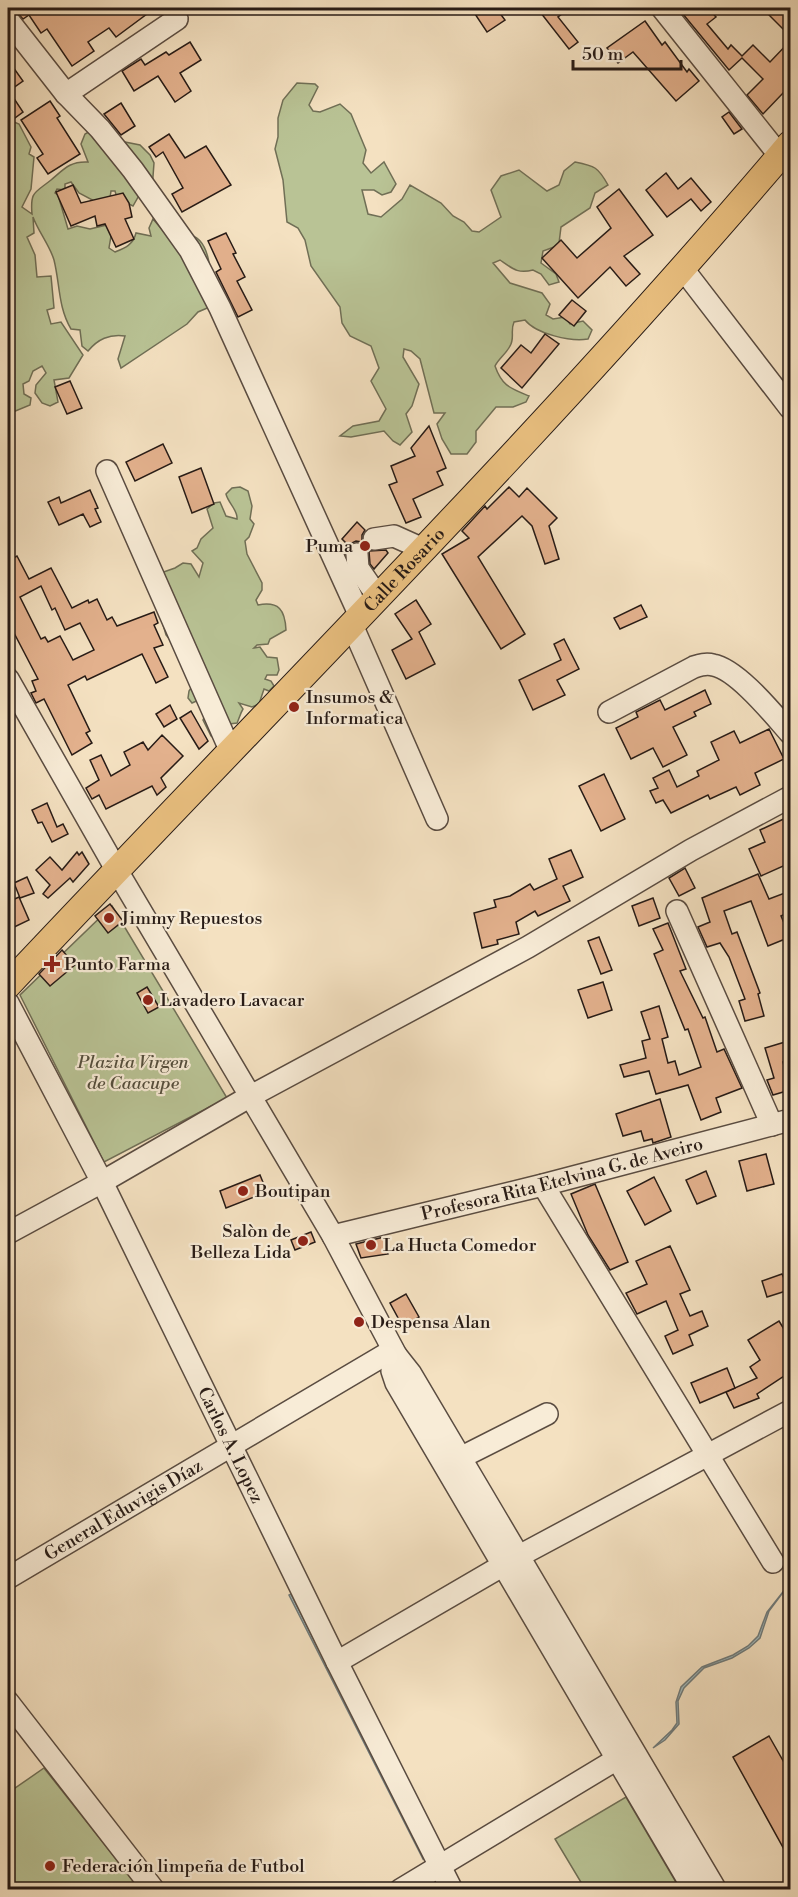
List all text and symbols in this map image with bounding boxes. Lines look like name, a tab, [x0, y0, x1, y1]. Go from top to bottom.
scale bar	[573, 33, 681, 71]
text: 50 m	[582, 43, 624, 66]
street label: Calle Rosario	[359, 523, 450, 617]
place label: Puma	[305, 535, 354, 558]
marker: Puma	[358, 539, 372, 553]
place label: Insumos & Informatica	[306, 686, 404, 730]
marker: Insumos & Informatica	[287, 700, 301, 714]
place label: Jimmy Repuestos	[120, 907, 263, 930]
marker: Jimmy Repuestos	[102, 911, 116, 925]
place label: Punto Farma	[64, 953, 171, 976]
marker: Punto Farma	[45, 957, 59, 971]
place label: Lavadero Lavacar	[160, 989, 305, 1012]
marker: Lavadero Lavacar	[141, 993, 155, 1007]
park label: Plazita Virgen de Caacupe	[76, 1051, 189, 1095]
street label: Profesora Rita Etelvina G. de Aveiro	[419, 1132, 706, 1226]
place label: Boutipan	[254, 1180, 331, 1203]
marker: Boutipan	[236, 1184, 250, 1198]
place label: Salòn de Belleza Lida	[190, 1220, 292, 1264]
marker: Salòn de Belleza Lida	[296, 1234, 310, 1248]
place label: La Hucta Comedor	[383, 1234, 537, 1257]
marker: La Hucta Comedor	[364, 1238, 378, 1252]
place label: Despensa Alan	[371, 1311, 491, 1334]
marker: Despensa Alan	[352, 1315, 366, 1329]
street label: Carlos A. Lopez	[192, 1383, 269, 1507]
street label: General Eduvigis Díaz	[40, 1454, 207, 1566]
place label: Federación limpeña de Futbol	[62, 1855, 305, 1878]
marker: Federación limpeña de Futbol	[43, 1859, 57, 1873]

